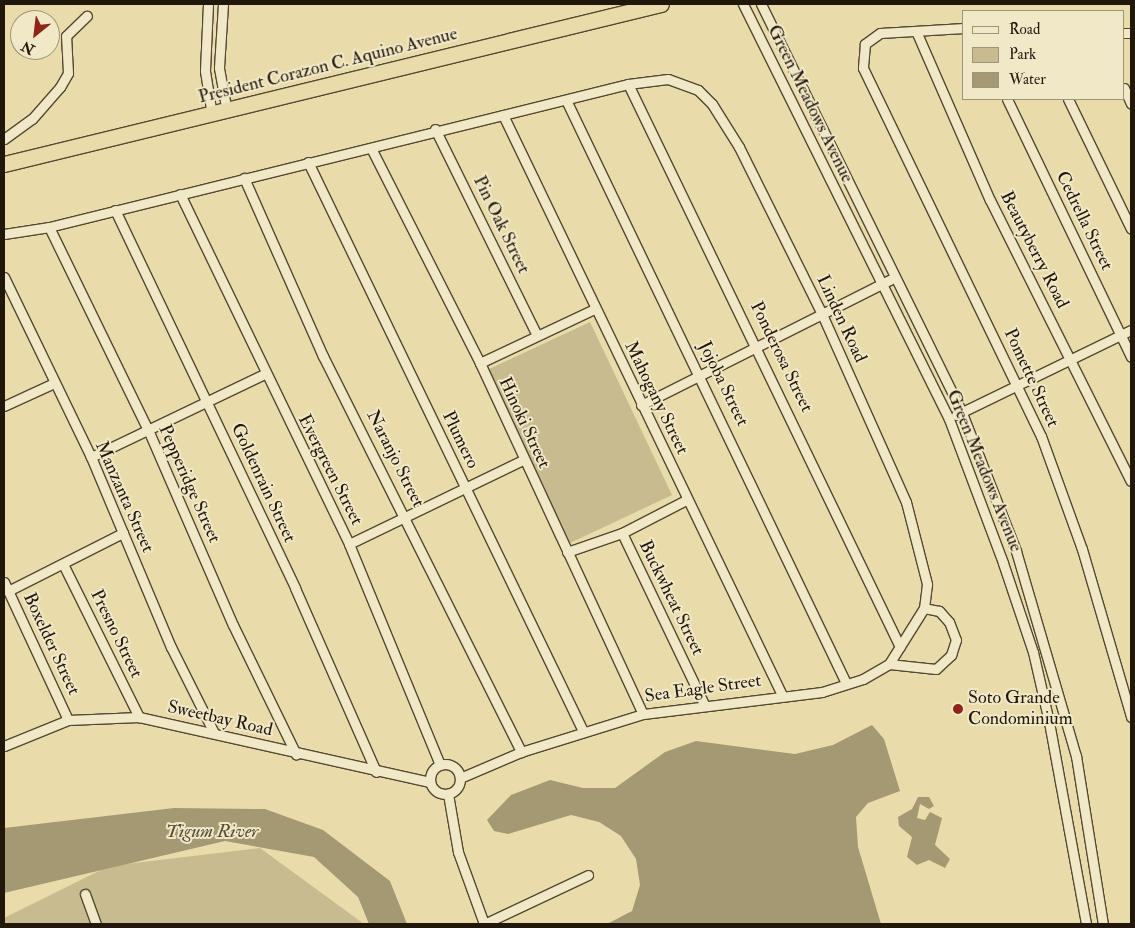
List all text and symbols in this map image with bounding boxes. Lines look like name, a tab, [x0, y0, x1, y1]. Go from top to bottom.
north arrow	[10, 10, 60, 60]
legend	[962, 10, 1125, 100]
text: Road	[1009, 20, 1040, 39]
street label: Green Meadows Avenue	[762, 22, 858, 186]
street label: President Corazon C. Aquino Avenue	[196, 23, 460, 109]
text: N	[18, 37, 38, 58]
text: Park	[1009, 45, 1036, 64]
text: Water	[1009, 70, 1046, 89]
street label: Cedrella Street	[1051, 168, 1117, 274]
street label: Pin Oak Street	[468, 173, 534, 277]
street label: Beautyberry Road	[995, 188, 1073, 312]
street label: Linden Road	[811, 272, 871, 366]
street label: Ponderosa Street	[745, 298, 817, 416]
street label: Pomette Street	[999, 325, 1063, 431]
street label: Mahogany Street	[619, 338, 693, 458]
street label: Jojoba Street	[693, 338, 753, 430]
street label: Hinoki Street	[494, 374, 554, 472]
street label: Green Meadows Avenue	[942, 387, 1026, 555]
street label: Naranjo Street	[361, 407, 429, 511]
street label: Plumero	[437, 408, 483, 472]
street label: Evergreen Street	[293, 411, 367, 529]
street label: Goldenrain Street	[226, 420, 300, 546]
street label: Pepperidge Street	[153, 422, 225, 546]
street label: Manzanta Street	[90, 438, 158, 556]
street label: Buckwheat Street	[634, 537, 708, 659]
street label: Presno Street	[85, 586, 147, 682]
street label: Boxelder Street	[18, 589, 84, 699]
street label: Sea Eagle Street	[643, 670, 763, 708]
place label: Soto Grande Condominium	[968, 688, 1073, 731]
street label: Sweetbay Road	[165, 696, 275, 742]
marker: Soto Grande Condominium	[952, 703, 964, 715]
water label: Tigum River	[166, 821, 258, 843]

